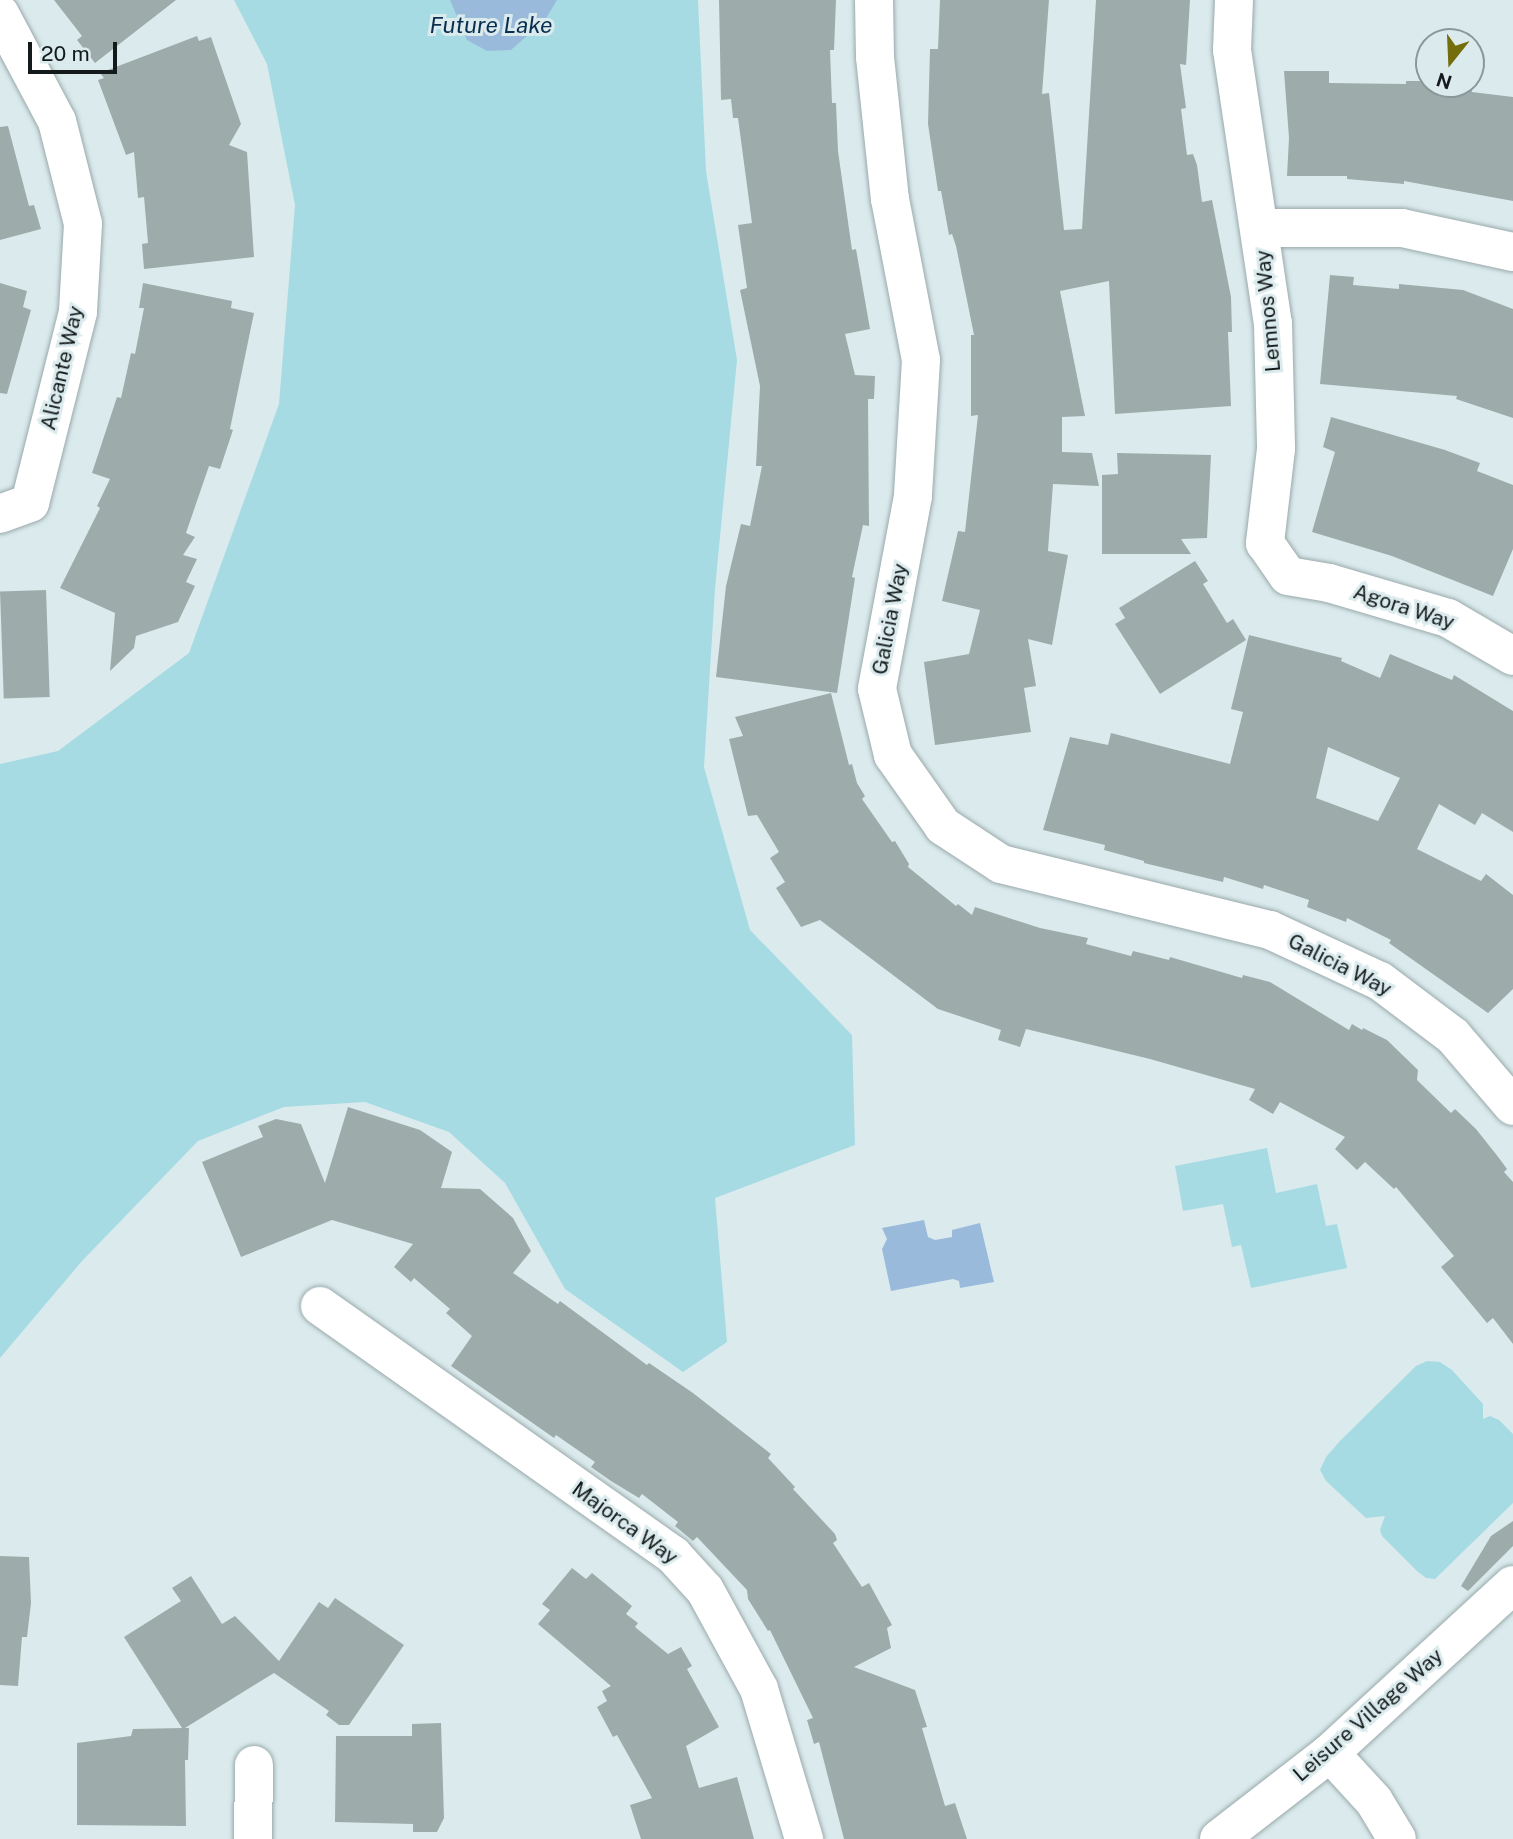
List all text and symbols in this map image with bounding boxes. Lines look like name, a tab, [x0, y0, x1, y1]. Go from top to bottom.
water label: Future Lake	[429, 11, 553, 39]
scale bar	[32, 28, 121, 72]
north arrow	[1415, 28, 1485, 98]
text: 20 m	[41, 41, 90, 66]
text: N	[1434, 68, 1455, 94]
street label: Lemnos Way	[1250, 249, 1286, 373]
street label: Alicante Way	[35, 303, 89, 433]
street label: Galicia Way	[867, 561, 913, 677]
street label: Agora Way	[1350, 579, 1458, 635]
street label: Galicia Way	[1284, 928, 1396, 1002]
street label: Majorca Way	[567, 1476, 683, 1570]
street label: Leisure Village Way	[1287, 1643, 1449, 1787]

